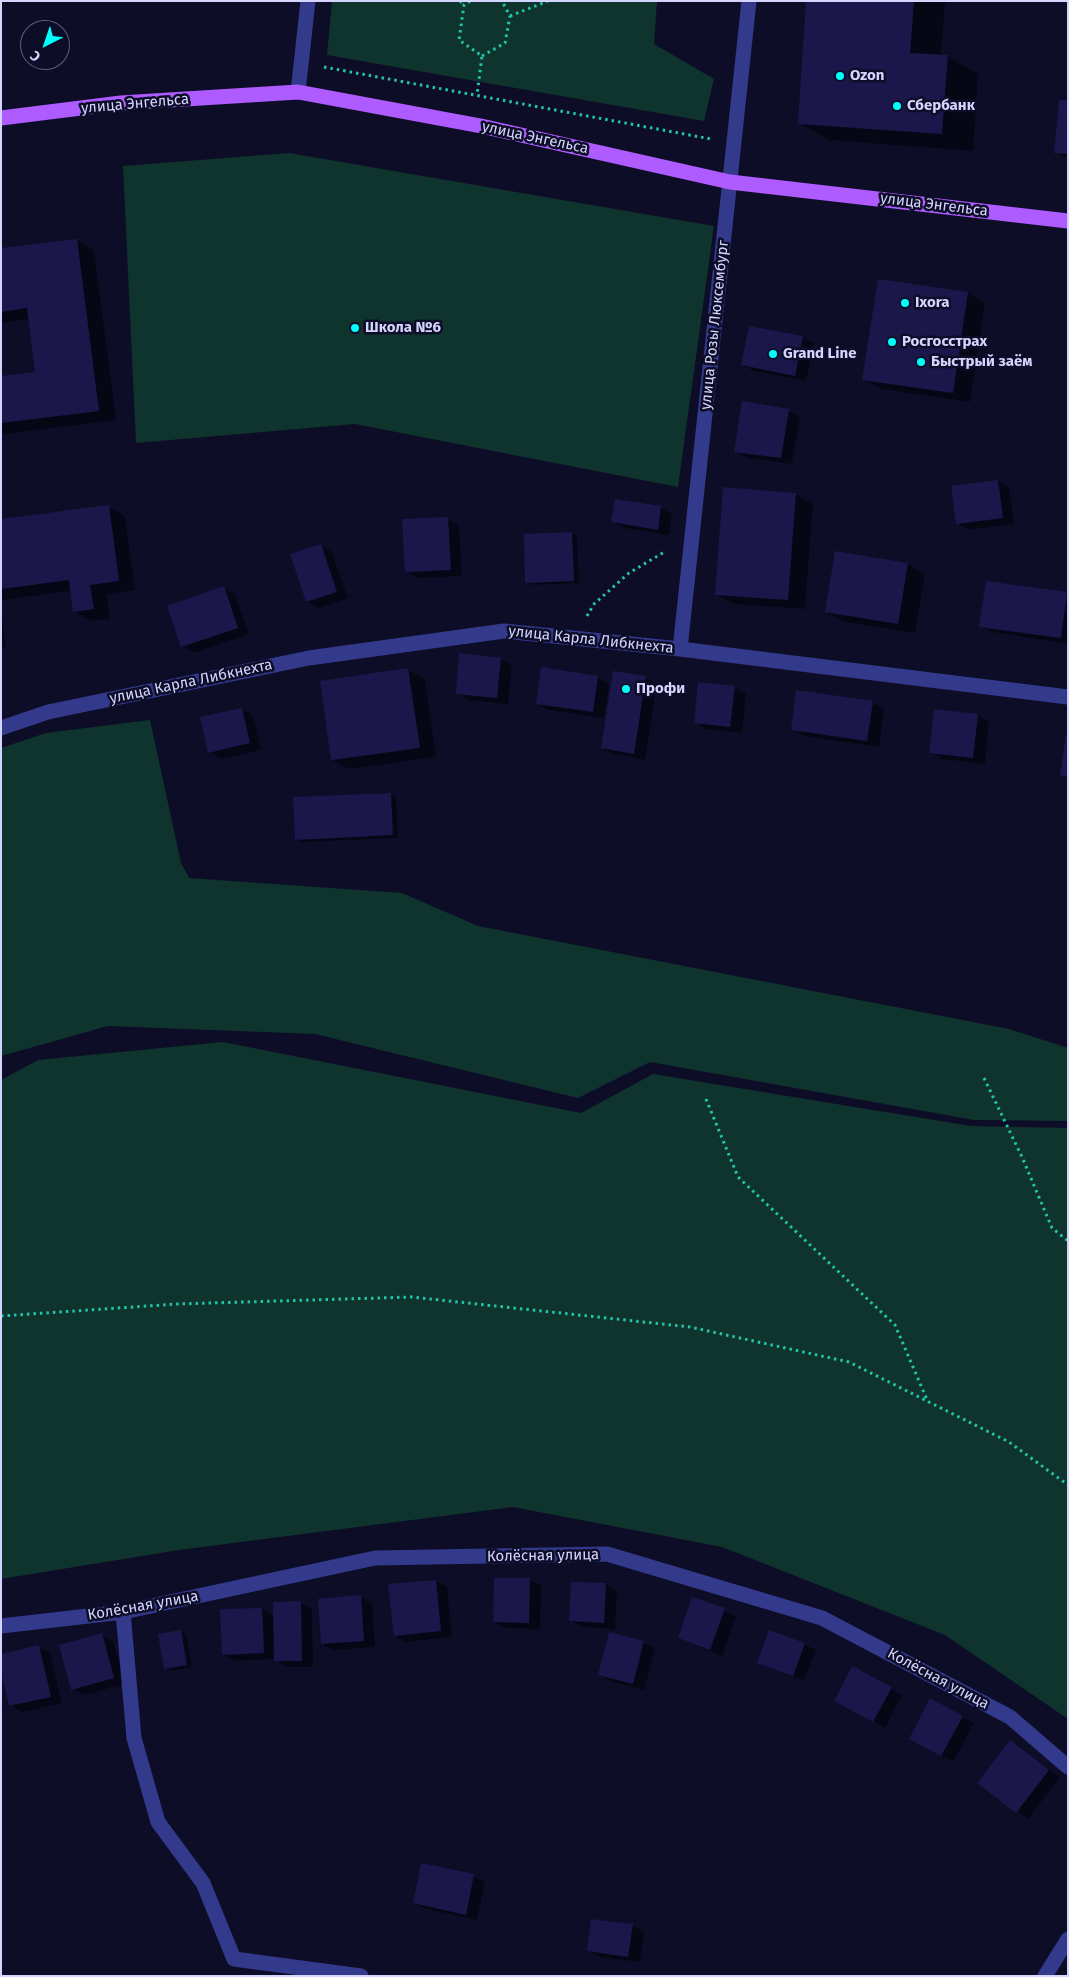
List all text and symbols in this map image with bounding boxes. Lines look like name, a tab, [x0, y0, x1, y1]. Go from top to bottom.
north arrow	[20, 20, 70, 70]
text: С	[27, 47, 44, 65]
place label: Ozon	[850, 67, 884, 85]
marker: Ozon	[834, 70, 846, 82]
street label: улица Энгельса	[80, 90, 190, 118]
place label: Сбербанк	[907, 97, 975, 115]
marker: Сбербанк	[891, 100, 903, 112]
street label: улица Энгельса	[480, 118, 590, 158]
street label: улица Энгельса	[879, 189, 989, 221]
street label: улица Розы Люксембург	[697, 239, 733, 411]
place label: Ixora	[915, 294, 949, 312]
marker: Ixora	[899, 297, 911, 309]
place label: Школа №6	[365, 319, 441, 337]
marker: Школа №6	[349, 322, 361, 334]
place label: Росгосстрах	[902, 333, 987, 351]
marker: Росгосстрах	[886, 336, 898, 348]
place label: Grand Line	[783, 345, 856, 363]
marker: Grand Line	[767, 348, 779, 360]
place label: Быстрый заём	[931, 353, 1032, 371]
marker: Быстрый заём	[915, 356, 927, 368]
street label: улица Карла Либкнехта	[507, 622, 675, 658]
street label: улица Карла Либкнехта	[108, 656, 274, 708]
place label: Профи	[636, 680, 685, 698]
marker: Профи	[620, 683, 632, 695]
street label: Колёсная улица	[487, 1546, 599, 1566]
street label: Колёсная улица	[86, 1587, 200, 1625]
street label: Колёсная улица	[884, 1645, 992, 1713]

